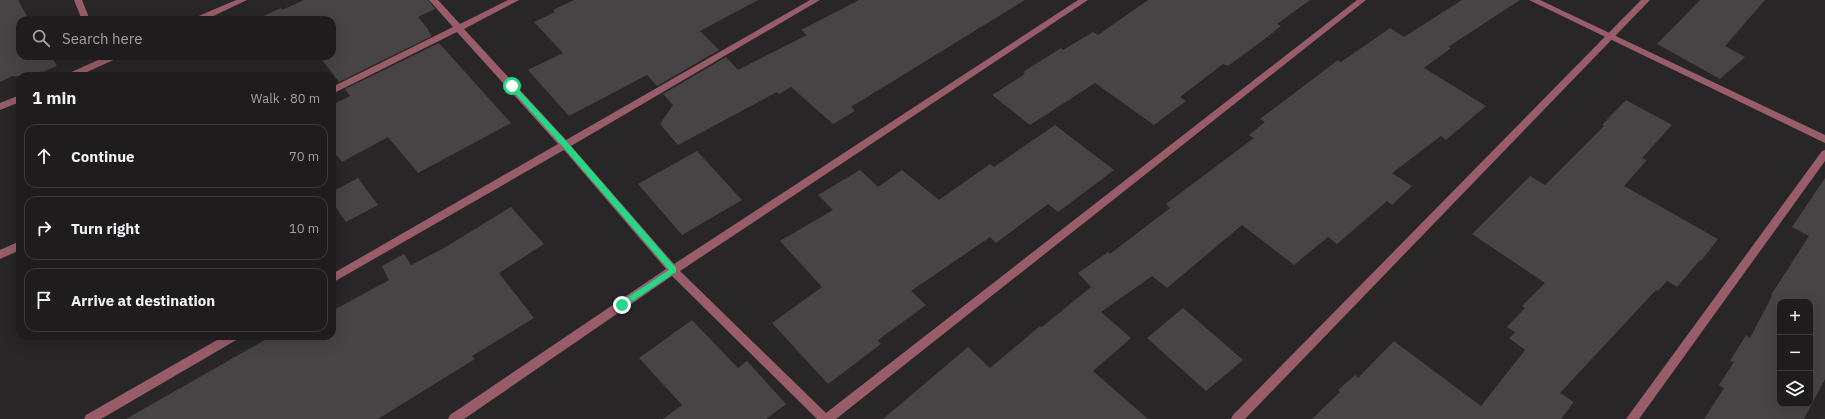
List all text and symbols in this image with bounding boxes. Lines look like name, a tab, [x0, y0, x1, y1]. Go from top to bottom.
search box	[16, 16, 336, 60]
icon: search	[30, 27, 52, 49]
text: Search here	[62, 29, 142, 48]
route start	[503, 77, 521, 95]
text: 1 min	[32, 87, 76, 109]
text: Walk · 80 m	[251, 90, 320, 107]
icon: ahead	[33, 145, 55, 167]
text: Continue	[71, 147, 135, 166]
text: 70 m	[289, 148, 319, 165]
icon: right	[33, 217, 55, 239]
text: Turn right	[71, 219, 140, 238]
text: 10 m	[289, 220, 319, 237]
icon: arrive	[33, 289, 55, 311]
text: Arrive at destination	[71, 291, 215, 310]
route end	[613, 296, 631, 314]
map controls	[1777, 299, 1813, 407]
button: +	[1777, 299, 1813, 335]
button: −	[1777, 335, 1813, 371]
button: layers	[1777, 371, 1813, 407]

